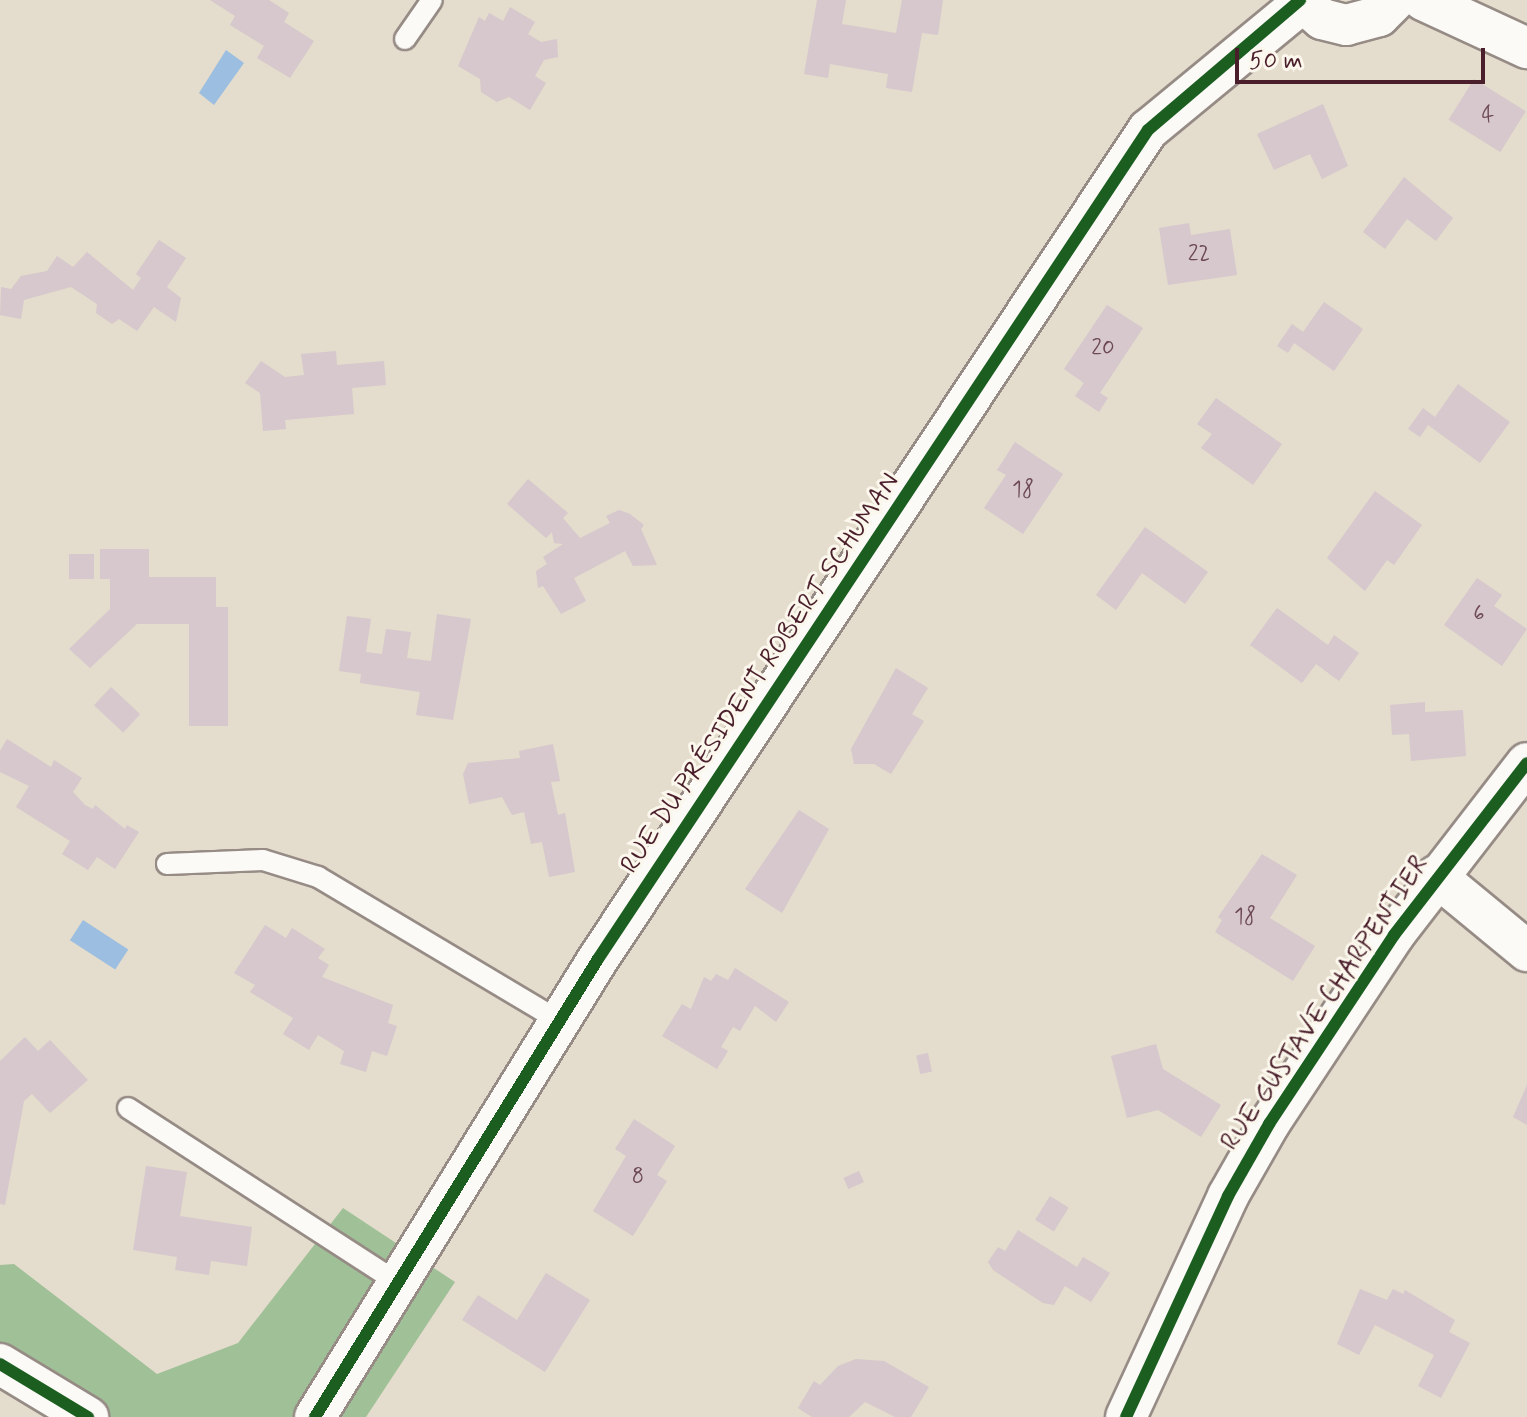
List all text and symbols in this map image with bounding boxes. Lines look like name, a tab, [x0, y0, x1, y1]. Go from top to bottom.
scale bar	[1239, 32, 1489, 82]
text: 50 m	[1249, 46, 1303, 77]
house number: 4	[1482, 103, 1494, 129]
house number: 22	[1188, 242, 1210, 268]
house number: 20	[1091, 336, 1115, 362]
street label: RUE DU PRÉSIDENT ROBERT SCHUMAN	[616, 469, 906, 879]
house number: 18	[1012, 478, 1034, 504]
house number: 6	[1473, 602, 1485, 628]
street label: RUE GUSTAVE CHARPENTIER	[1215, 850, 1437, 1158]
house number: 18	[1234, 905, 1256, 931]
house number: 8	[632, 1165, 644, 1191]

